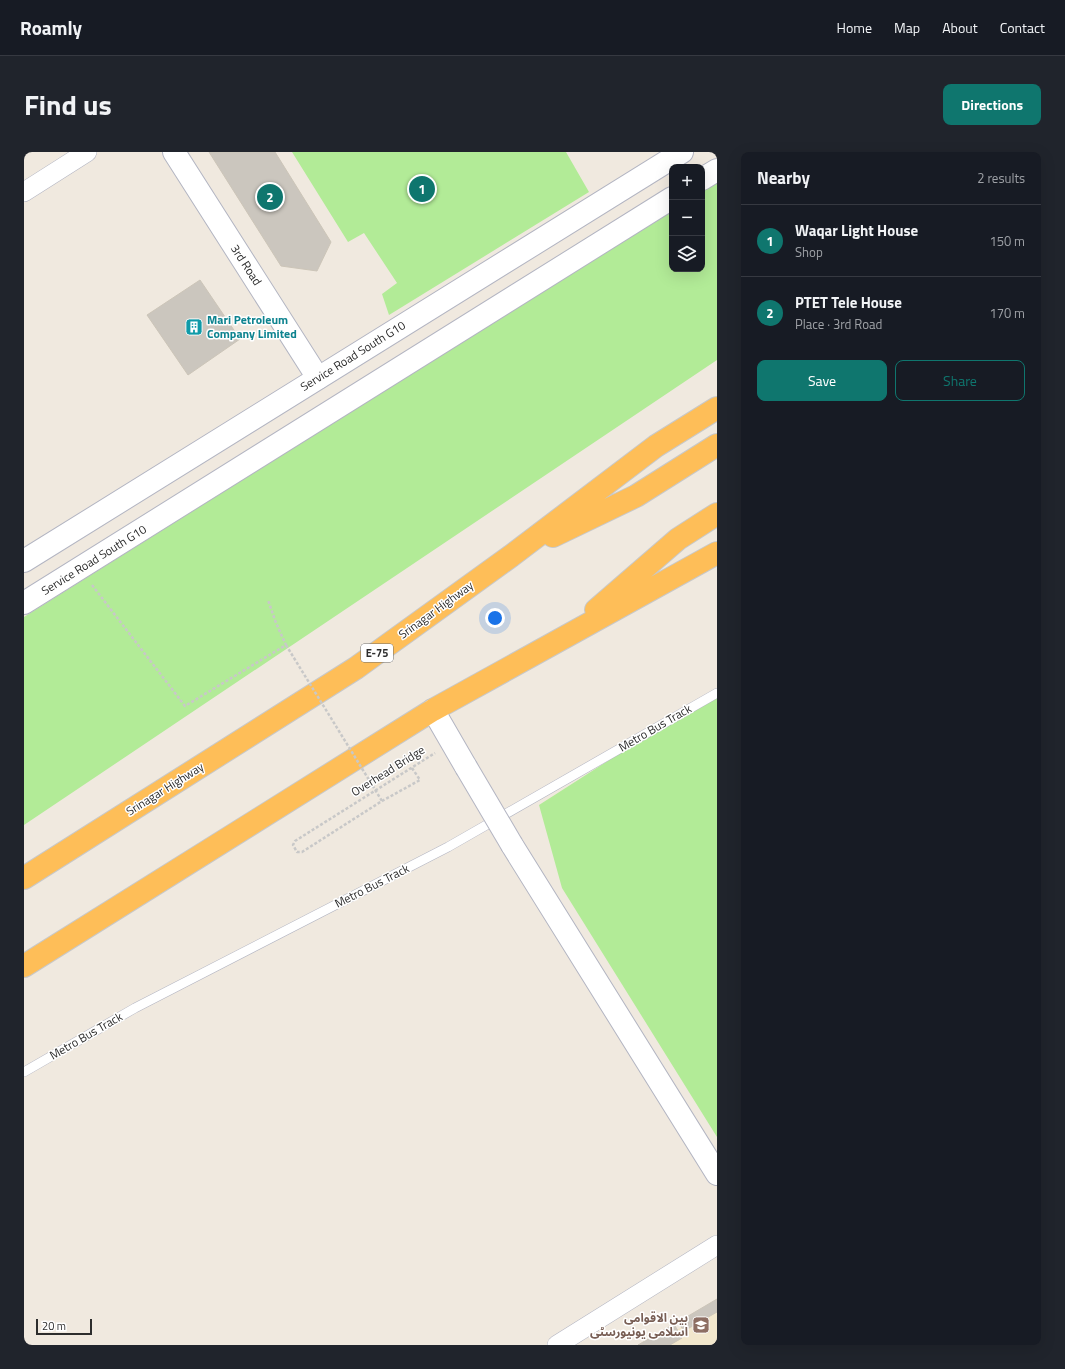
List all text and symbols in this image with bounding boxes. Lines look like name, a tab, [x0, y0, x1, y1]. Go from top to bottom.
text: Roamly	[20, 13, 82, 42]
text: Home	[837, 17, 872, 38]
text: Map	[894, 17, 920, 38]
text: About	[942, 17, 978, 38]
text: Contact	[1000, 17, 1045, 38]
text: Find us	[24, 83, 112, 126]
button: Directions	[943, 84, 1041, 125]
map controls	[669, 164, 705, 272]
button: +	[669, 164, 705, 200]
text: Nearby	[757, 165, 810, 191]
text: 2 results	[977, 168, 1025, 188]
pin: 1	[409, 174, 435, 204]
pin: 2	[257, 182, 283, 212]
button: −	[669, 200, 705, 236]
text: Waqar Light House	[795, 219, 918, 242]
text: 1	[766, 231, 774, 251]
text: 150 m	[989, 231, 1025, 251]
button: layers	[669, 236, 705, 272]
street label: 3rd Road	[226, 240, 267, 289]
text: Shop	[795, 242, 823, 262]
text: PTET Tele House	[795, 291, 902, 314]
text: 2	[766, 303, 774, 323]
text: 170 m	[989, 303, 1025, 323]
place label: Mari Petroleum Company Limited	[207, 310, 297, 343]
text: Place · 3rd Road	[795, 314, 882, 334]
street label: Service Road South G10	[296, 315, 409, 396]
building icon: Mari Petroleum Company Limited	[184, 317, 204, 337]
button: Save	[757, 360, 887, 401]
button: Share	[895, 360, 1025, 401]
street label: Service Road South G10	[37, 519, 150, 600]
street label: Srinagar Highway	[394, 576, 477, 643]
your location	[485, 608, 505, 628]
road number: E-75	[361, 644, 393, 662]
street label: Metro Bus Track	[615, 699, 695, 756]
street label: Overhead Bridge	[347, 740, 428, 801]
street label: Srinagar Highway	[122, 757, 208, 820]
street label: Metro Bus Track	[331, 858, 413, 913]
street label: Metro Bus Track	[46, 1007, 126, 1064]
place label: بین الاقوامی اسلامی یونیورسٹی	[590, 1308, 688, 1341]
school or university icon: بین الاقوامی اسلامی یونیورسٹی	[691, 1315, 711, 1335]
scale bar	[36, 1317, 92, 1336]
text: 20 m	[42, 1318, 66, 1334]

